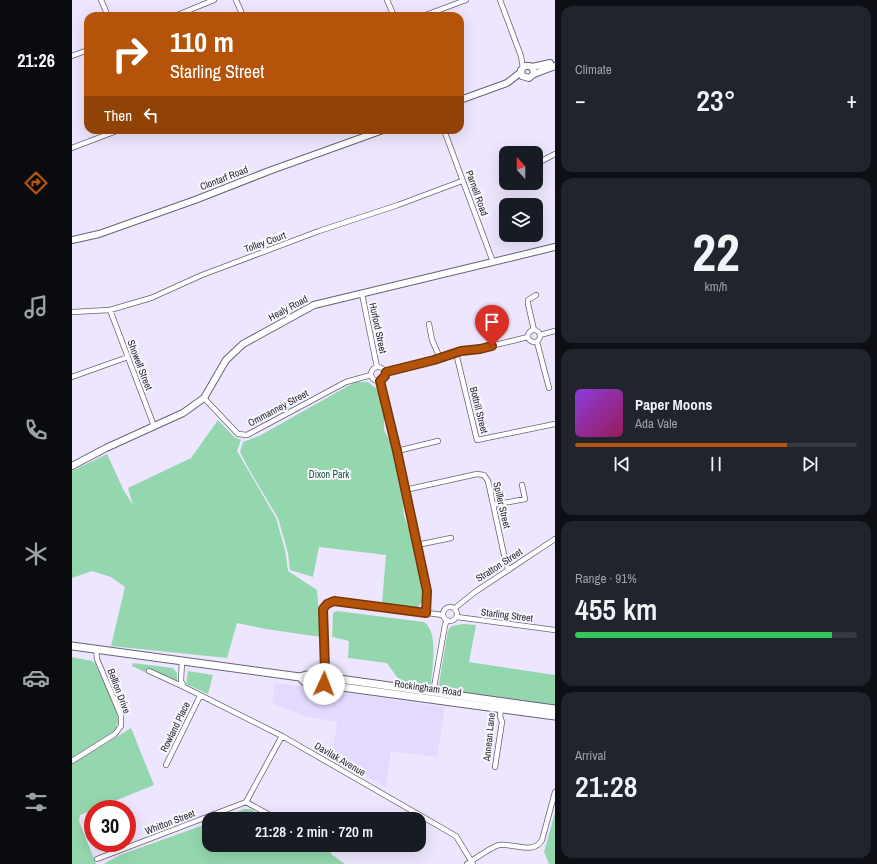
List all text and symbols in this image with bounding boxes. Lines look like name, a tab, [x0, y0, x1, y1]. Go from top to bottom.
text: 110 m	[170, 23, 234, 61]
icon: right	[104, 28, 156, 80]
text: 21:26	[17, 48, 55, 73]
text: Starling Street	[170, 59, 264, 84]
text: Climate	[575, 61, 612, 78]
text: 23°	[696, 80, 736, 120]
text: −	[575, 85, 586, 115]
text: +	[846, 85, 857, 115]
icon: left	[140, 104, 162, 126]
text: Then	[104, 105, 132, 126]
north arrow	[499, 146, 543, 190]
map controls	[499, 146, 543, 242]
street label: Clontarf Road	[198, 163, 250, 193]
icon: directions	[22, 169, 50, 197]
street label: Parnell Road	[463, 169, 491, 217]
button: layers	[499, 198, 543, 242]
text: 22	[692, 217, 740, 287]
street label: Tolley Court	[242, 228, 288, 256]
text: km/h	[704, 278, 728, 295]
street label: Healy Road	[266, 292, 310, 324]
icon: music	[22, 293, 50, 321]
street label: Hurford Street	[366, 301, 390, 355]
pin	[475, 305, 509, 346]
icon: arrive	[481, 311, 503, 333]
street label: Showell Street	[124, 338, 156, 393]
street label: Bottrill Street	[467, 385, 491, 435]
street label: Ommanney Street	[246, 386, 311, 429]
text: Paper Moons	[635, 394, 712, 415]
text: Ada Vale	[635, 415, 677, 432]
icon: phone	[22, 416, 50, 444]
icon: previous	[611, 453, 633, 475]
icon: pause	[705, 453, 727, 475]
icon: next	[799, 453, 821, 475]
park label: Dixon Park	[309, 468, 350, 481]
street label: Spiller Street	[490, 480, 514, 530]
icon: climate	[22, 540, 50, 568]
street label: Stratton Street	[473, 545, 525, 585]
text: Range · 91%	[575, 570, 637, 587]
text: 455 km	[575, 589, 657, 629]
street label: Starling Street	[480, 605, 535, 625]
position arrow	[303, 663, 345, 705]
icon: car	[22, 664, 50, 692]
street label: Bellion Drive	[105, 667, 134, 716]
street label: Rockingham Road	[393, 677, 463, 699]
street label: Rowland Place	[157, 699, 193, 754]
street label: Annean Lane	[480, 712, 498, 763]
street label: Davilak Avenue	[312, 739, 368, 779]
text: Arrival	[575, 747, 606, 764]
text: 21:28	[575, 766, 637, 806]
icon: filters	[22, 788, 50, 816]
speed limit sign: 30	[84, 800, 136, 852]
street label: Whitton Street	[143, 806, 197, 837]
text: 21:28 · 2 min · 720 m	[255, 821, 373, 842]

